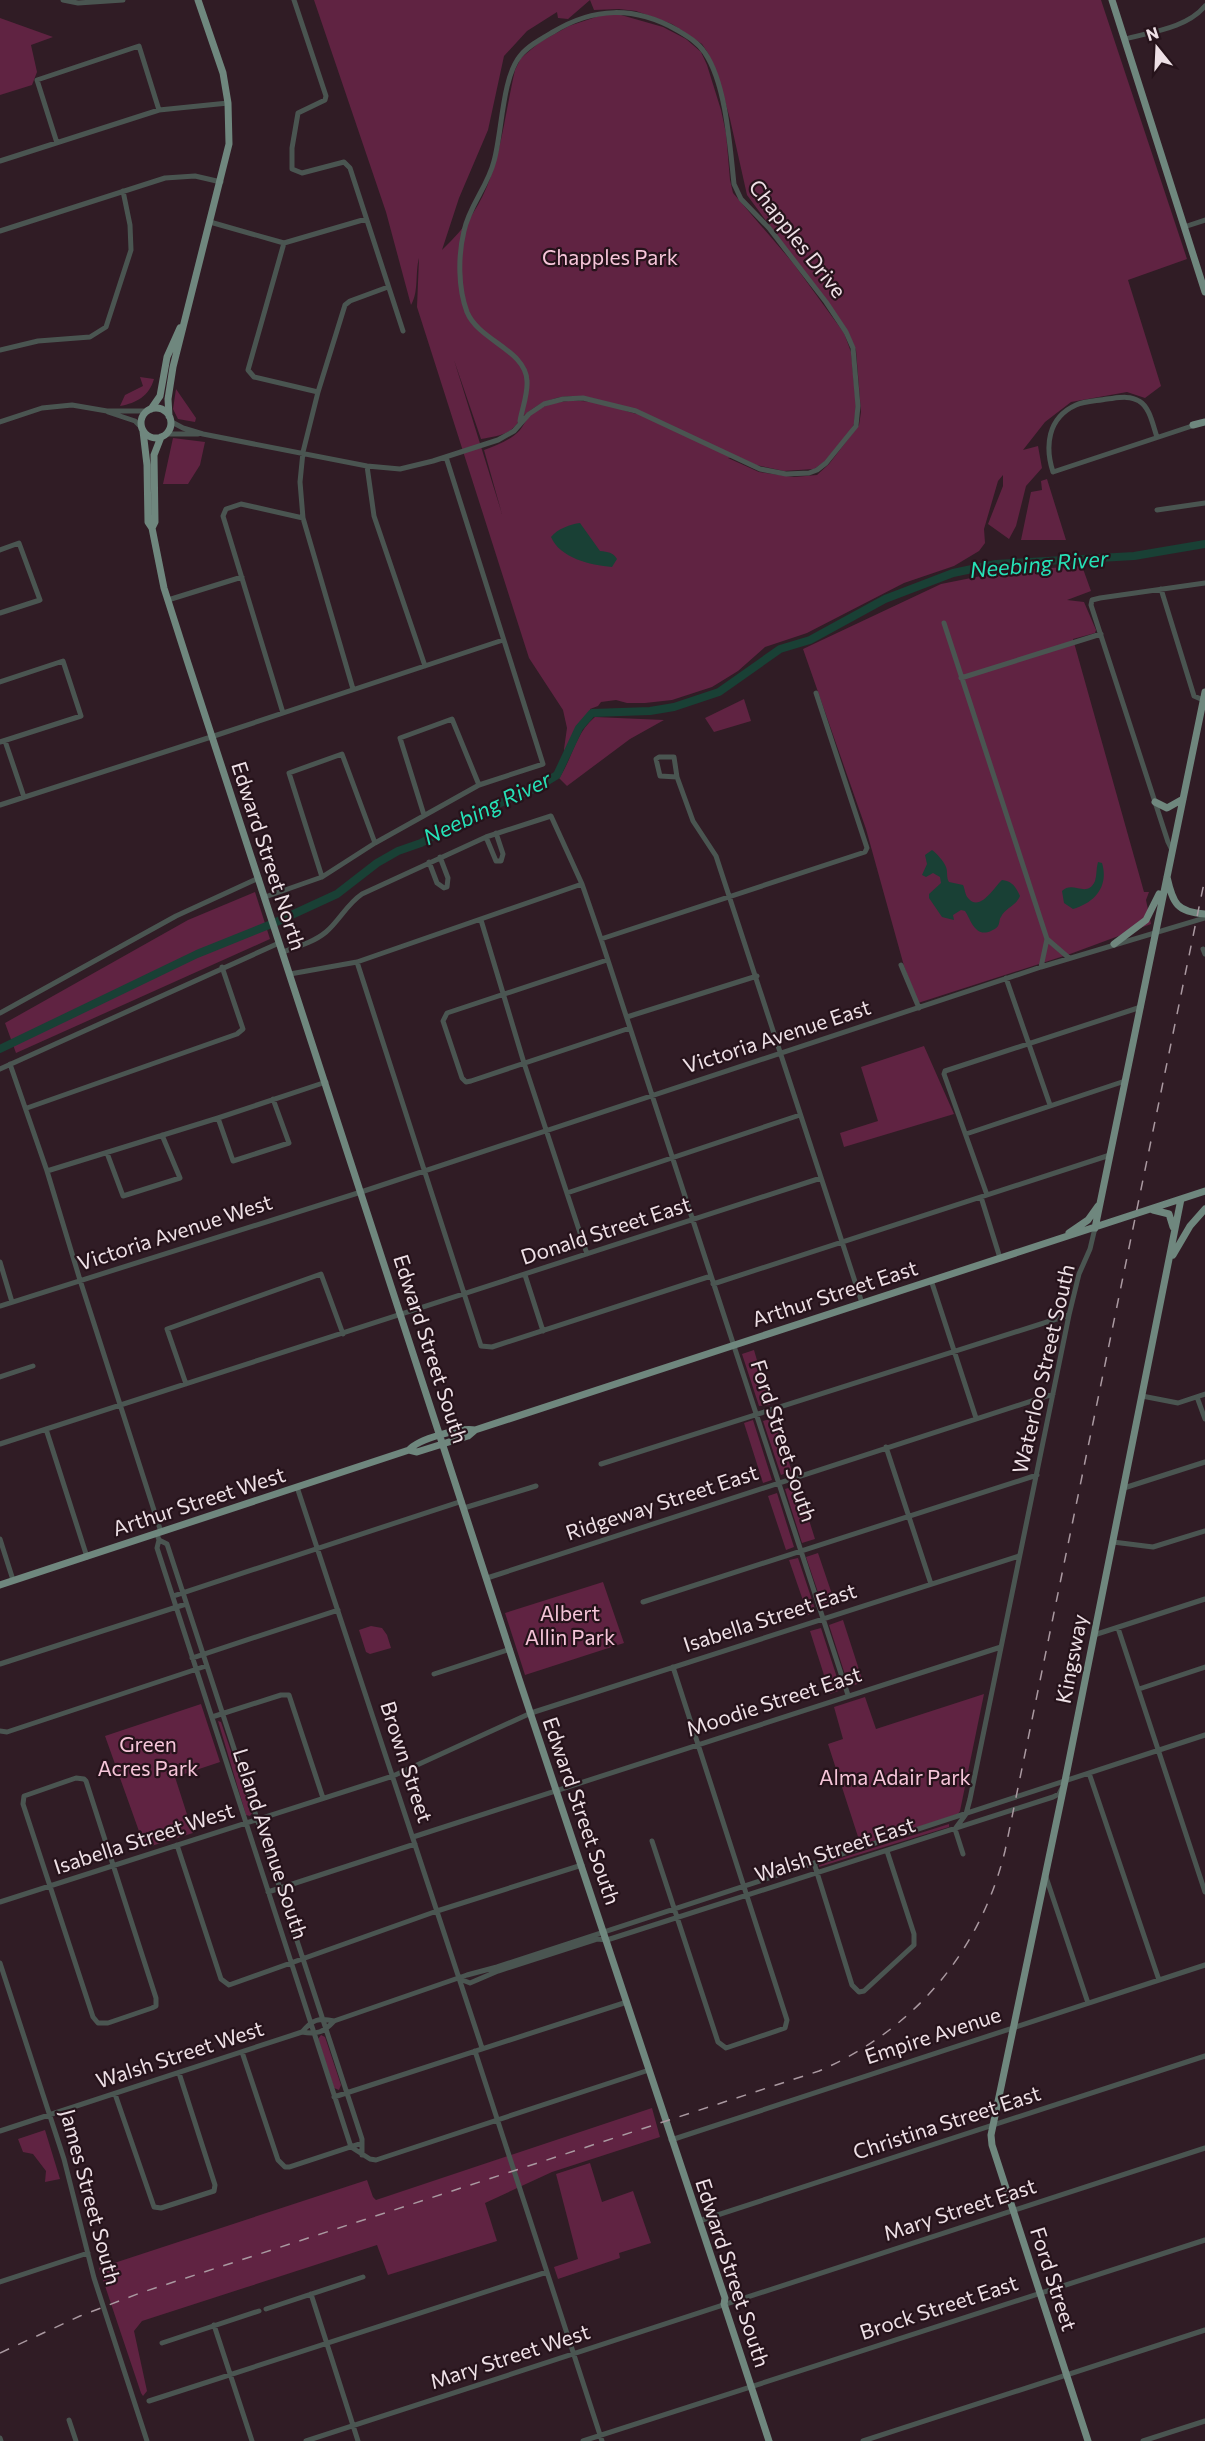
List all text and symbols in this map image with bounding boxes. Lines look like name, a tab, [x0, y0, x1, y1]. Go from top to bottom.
north arrow	[1127, 18, 1187, 78]
text: N	[1144, 22, 1161, 44]
street label: Chapples Drive	[744, 174, 852, 302]
park label: Chapples Park	[542, 244, 678, 269]
water label: Neebing River	[969, 544, 1111, 583]
street label: Edward Street North	[227, 758, 312, 953]
water label: Neebing River	[418, 764, 556, 850]
street label: Victoria Avenue East	[680, 993, 873, 1078]
street label: Victoria Avenue West	[74, 1188, 275, 1275]
street label: Donald Street East	[517, 1190, 694, 1269]
street label: Edward Street South	[389, 1251, 474, 1446]
street label: Arthur Street East	[749, 1254, 920, 1331]
street label: Waterloo Street South	[1006, 1261, 1079, 1476]
street label: Ford Street South	[746, 1356, 822, 1525]
street label: Ridgeway Street East	[562, 1459, 761, 1544]
street label: Arthur Street West	[109, 1461, 288, 1540]
street label: Isabella Street East	[680, 1577, 859, 1656]
park label: Albert Allin Park	[525, 1600, 615, 1649]
street label: Kingsway	[1050, 1612, 1091, 1706]
street label: Moodie Street East	[683, 1660, 864, 1741]
street label: Brown Street	[376, 1698, 439, 1825]
street label: Edward Street South	[539, 1713, 626, 1908]
park label: Green Acres Park	[97, 1731, 199, 1780]
street label: Leland Avenue South	[229, 1745, 314, 1942]
park label: Alma Adair Park	[819, 1764, 971, 1789]
street label: Isabella Street West	[50, 1797, 237, 1879]
street label: Walsh Street East	[751, 1811, 918, 1886]
street label: Empire Avenue	[861, 2001, 1004, 2068]
street label: Walsh Street West	[93, 2015, 267, 2092]
street label: Christina Street East	[850, 2079, 1043, 2164]
street label: James Street South	[56, 2106, 127, 2287]
street label: Mary Street East	[880, 2172, 1039, 2245]
street label: Edward Street South	[691, 2175, 776, 2370]
street label: Ford Street	[1026, 2223, 1083, 2334]
street label: Brock Street East	[856, 2269, 1021, 2344]
street label: Mary Street West	[426, 2318, 593, 2393]

